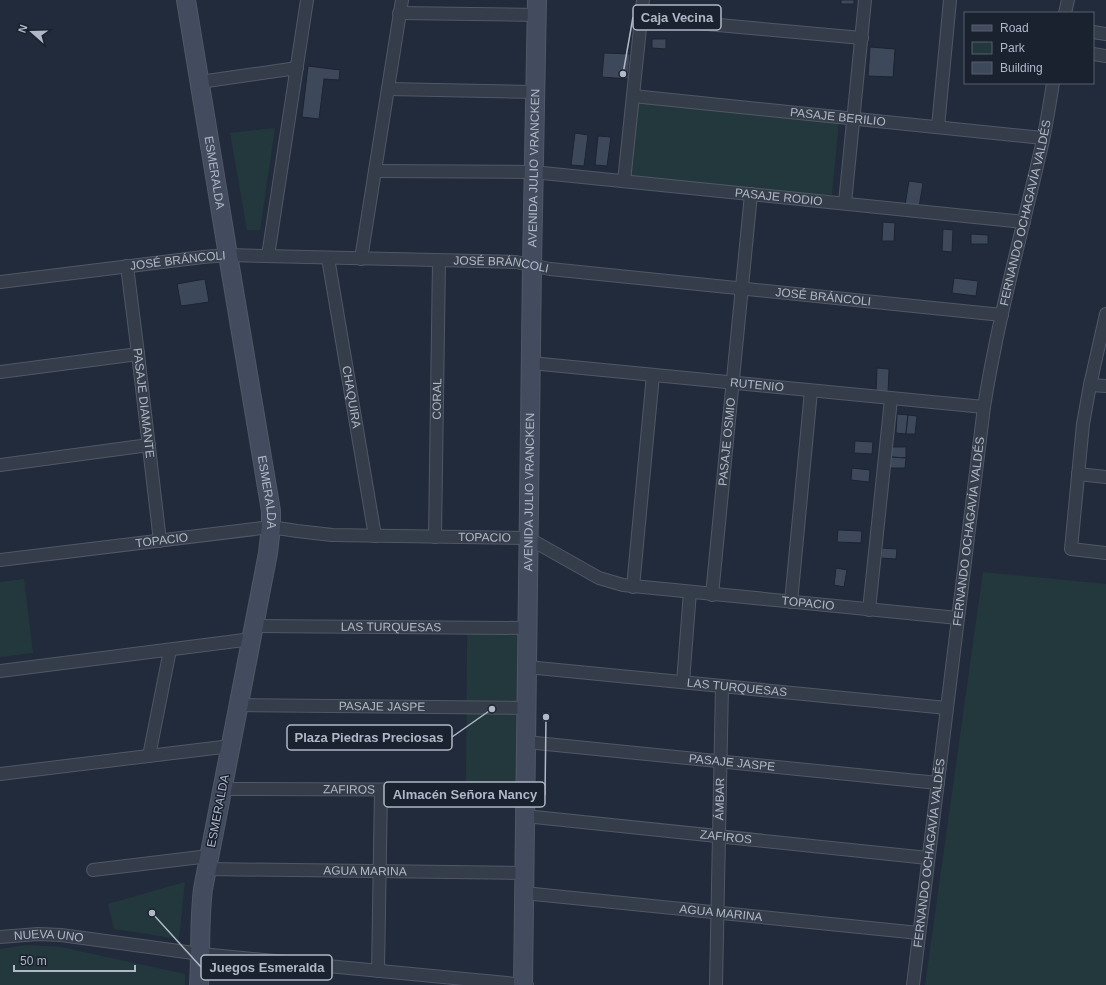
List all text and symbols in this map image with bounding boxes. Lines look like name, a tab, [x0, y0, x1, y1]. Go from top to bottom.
callout: Caja Vecina	[633, 5, 721, 30]
text: Caja Vecina	[641, 10, 714, 25]
north arrow	[12, 12, 52, 52]
legend	[964, 12, 1094, 84]
text: Road	[1000, 21, 1029, 35]
text: N	[16, 23, 30, 34]
text: Park	[1000, 41, 1026, 55]
text: Building	[1000, 61, 1043, 75]
street label: AVENIDA JULIO VRANCKEN	[525, 89, 542, 248]
street label: PASAJE BERILIO	[789, 105, 886, 129]
street label: FERNANDO OCHAGAVÍA VALDÉS	[997, 119, 1054, 307]
street label: ESMERALDA	[202, 135, 227, 210]
street label: PASAJE RODIO	[734, 186, 823, 208]
street label: JOSÉ BRÁNCOLI	[129, 248, 226, 273]
street label: JOSÉ BRÁNCOLI	[453, 253, 550, 276]
street label: JOSÉ BRÁNCOLI	[775, 285, 872, 309]
street label: PASAJE DIAMANTE	[130, 347, 157, 459]
street label: CHAQUIRA	[339, 365, 364, 429]
street label: RUTENIO	[729, 375, 785, 395]
street label: CORAL	[430, 378, 444, 420]
street label: PASAJE OSMIO	[716, 397, 738, 486]
street label: AVENIDA JULIO VRANCKEN	[521, 413, 537, 571]
street label: FERNANDO OCHAGAVÍA VALDÉS	[950, 436, 987, 627]
street label: ESMERALDA	[255, 455, 278, 529]
street label: TOPACIO	[135, 530, 189, 550]
street label: TOPACIO	[458, 530, 511, 545]
street label: TOPACIO	[781, 594, 835, 613]
street label: LAS TURQUESAS	[341, 620, 441, 634]
street label: LAS TURQUESAS	[686, 676, 788, 699]
street label: PASAJE JASPE	[339, 699, 425, 714]
callout: Plaza Piedras Preciosas	[287, 725, 452, 750]
text: Plaza Piedras Preciosas	[295, 730, 443, 745]
street label: PASAJE JASPE	[688, 751, 776, 774]
street label: FERNANDO OCHAGAVÍA VALDÉS	[911, 758, 948, 948]
street label: ESMERALDA	[204, 773, 232, 849]
street label: ÁMBAR	[711, 777, 727, 821]
street label: ZAFIROS	[323, 782, 375, 797]
callout: Almacén Señora Nancy	[384, 782, 545, 807]
text: Almacén Señora Nancy	[393, 787, 538, 802]
street label: ZAFIROS	[699, 827, 753, 847]
street label: AGUA MARINA	[323, 863, 407, 879]
street label: AGUA MARINA	[679, 902, 763, 924]
street label: NUEVA UNO	[13, 927, 85, 945]
scale bar	[14, 947, 135, 973]
text: 50 m	[20, 954, 47, 968]
callout: Juegos Esmeralda	[201, 955, 332, 980]
text: Juegos Esmeralda	[210, 960, 325, 975]

